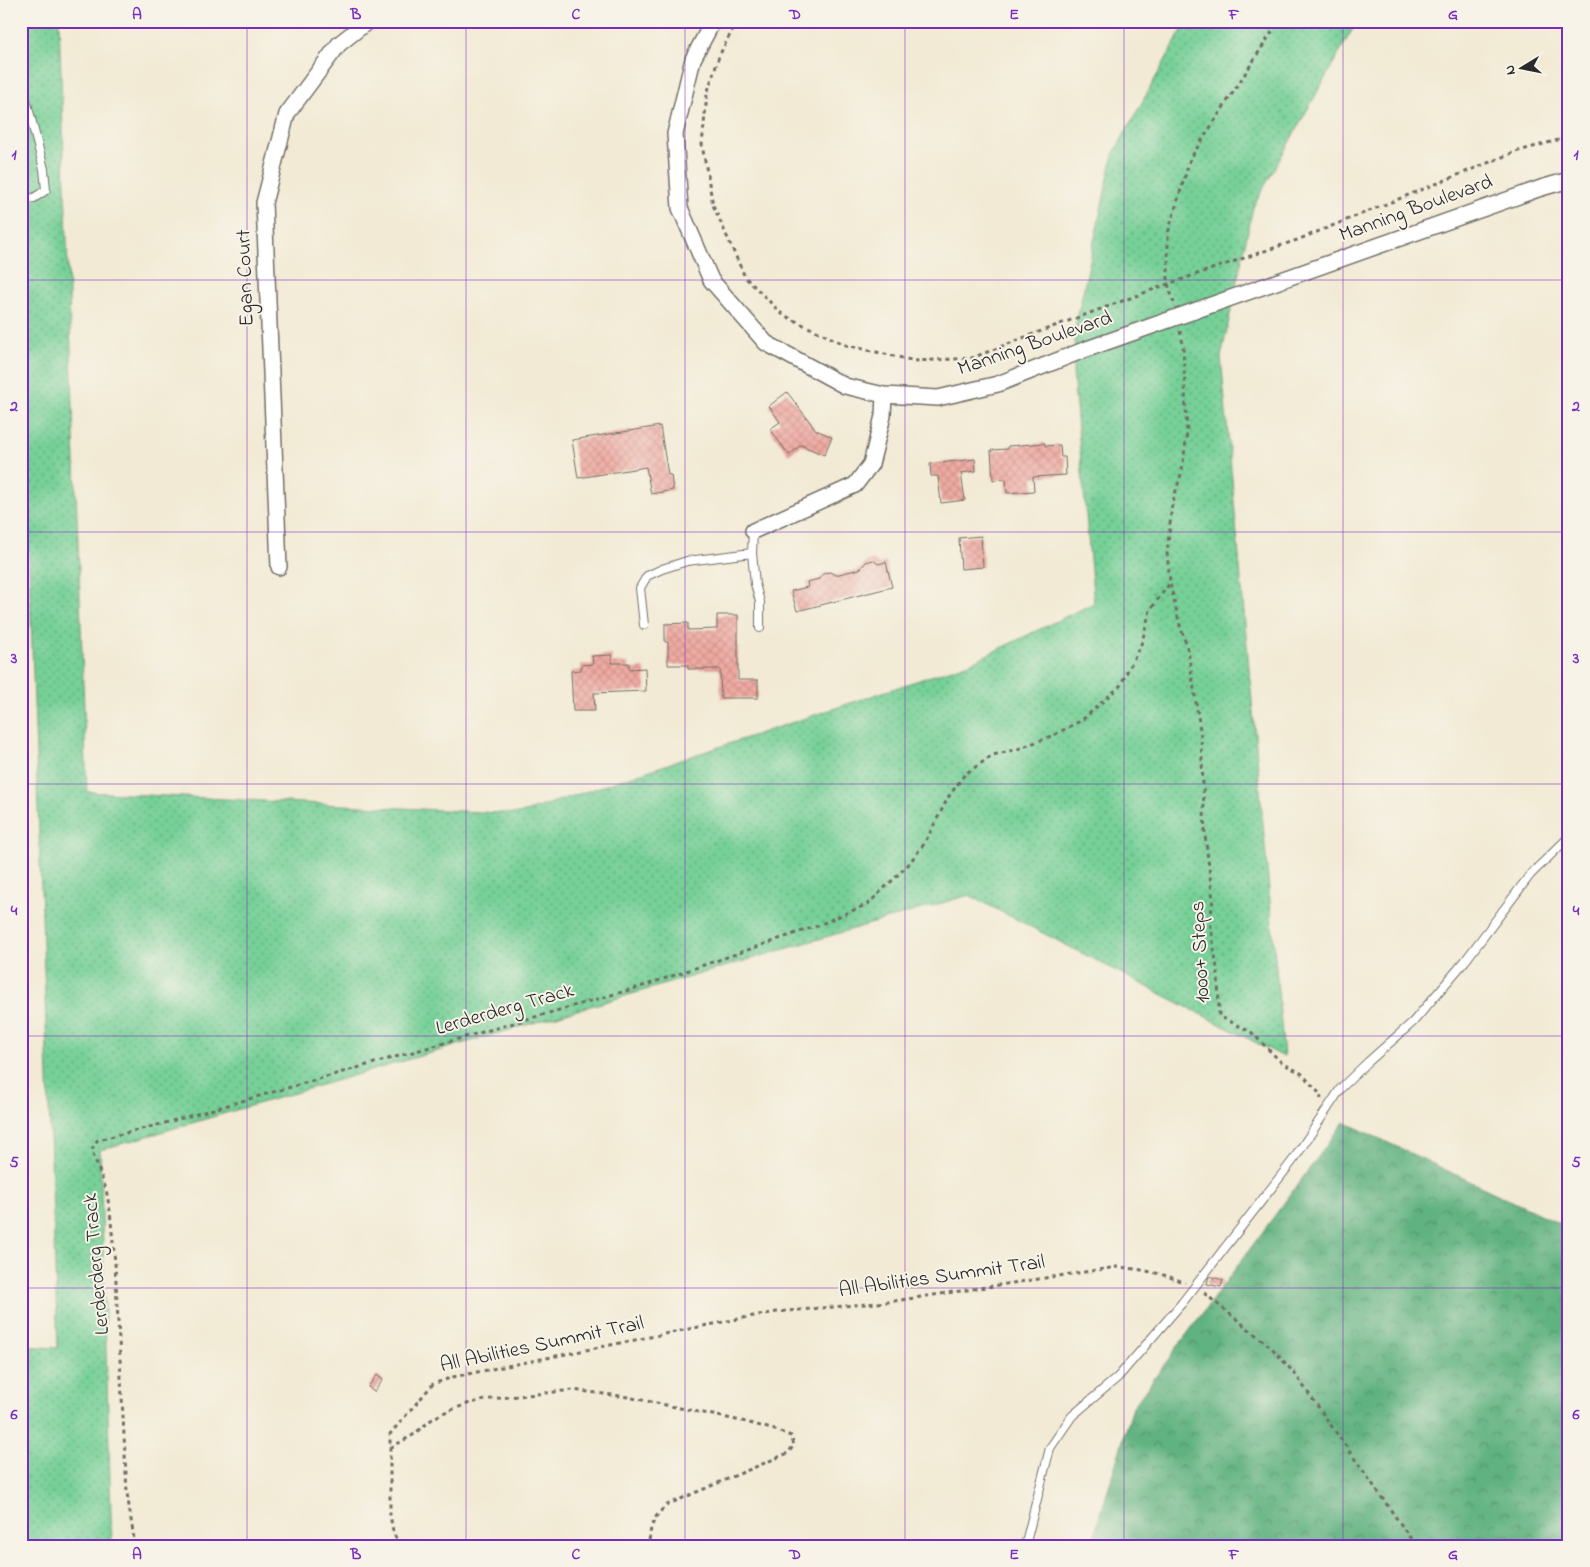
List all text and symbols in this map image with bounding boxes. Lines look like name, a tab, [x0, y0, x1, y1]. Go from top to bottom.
text: A	[132, 3, 142, 27]
text: B	[350, 3, 362, 27]
text: C	[572, 3, 581, 27]
text: D	[788, 3, 801, 27]
text: E	[1009, 3, 1019, 27]
text: F	[1228, 3, 1240, 27]
text: G	[1448, 3, 1458, 27]
north arrow	[1498, 42, 1548, 92]
text: N	[1500, 64, 1522, 76]
text: 1	[11, 143, 17, 167]
text: 1	[1573, 143, 1579, 167]
street label: Manning Boulevard	[1335, 167, 1498, 253]
street label: Egan Court	[229, 229, 265, 327]
street label: Manning Boulevard	[954, 303, 1117, 386]
text: 2	[9, 395, 18, 419]
text: 2	[1571, 395, 1580, 419]
text: 3	[10, 647, 18, 671]
text: 3	[1572, 647, 1580, 671]
text: 4	[10, 899, 18, 923]
text: 4	[1572, 899, 1580, 923]
street label: 1000+ Steps	[1183, 900, 1219, 1004]
street label: Lerderderg Track	[433, 976, 579, 1046]
text: 5	[9, 1151, 19, 1175]
text: 5	[1571, 1151, 1581, 1175]
street label: Lerderderg Track	[76, 1191, 120, 1336]
street label: All Abilities Summit Trail	[837, 1248, 1047, 1306]
street label: All Abilities Summit Trail	[437, 1309, 647, 1381]
text: 6	[9, 1403, 18, 1427]
text: 6	[1571, 1403, 1580, 1427]
text: A	[132, 1543, 142, 1567]
text: B	[350, 1543, 362, 1567]
text: C	[572, 1543, 581, 1567]
text: D	[788, 1543, 801, 1567]
text: E	[1009, 1543, 1019, 1567]
text: F	[1228, 1543, 1240, 1567]
text: G	[1448, 1543, 1458, 1567]

